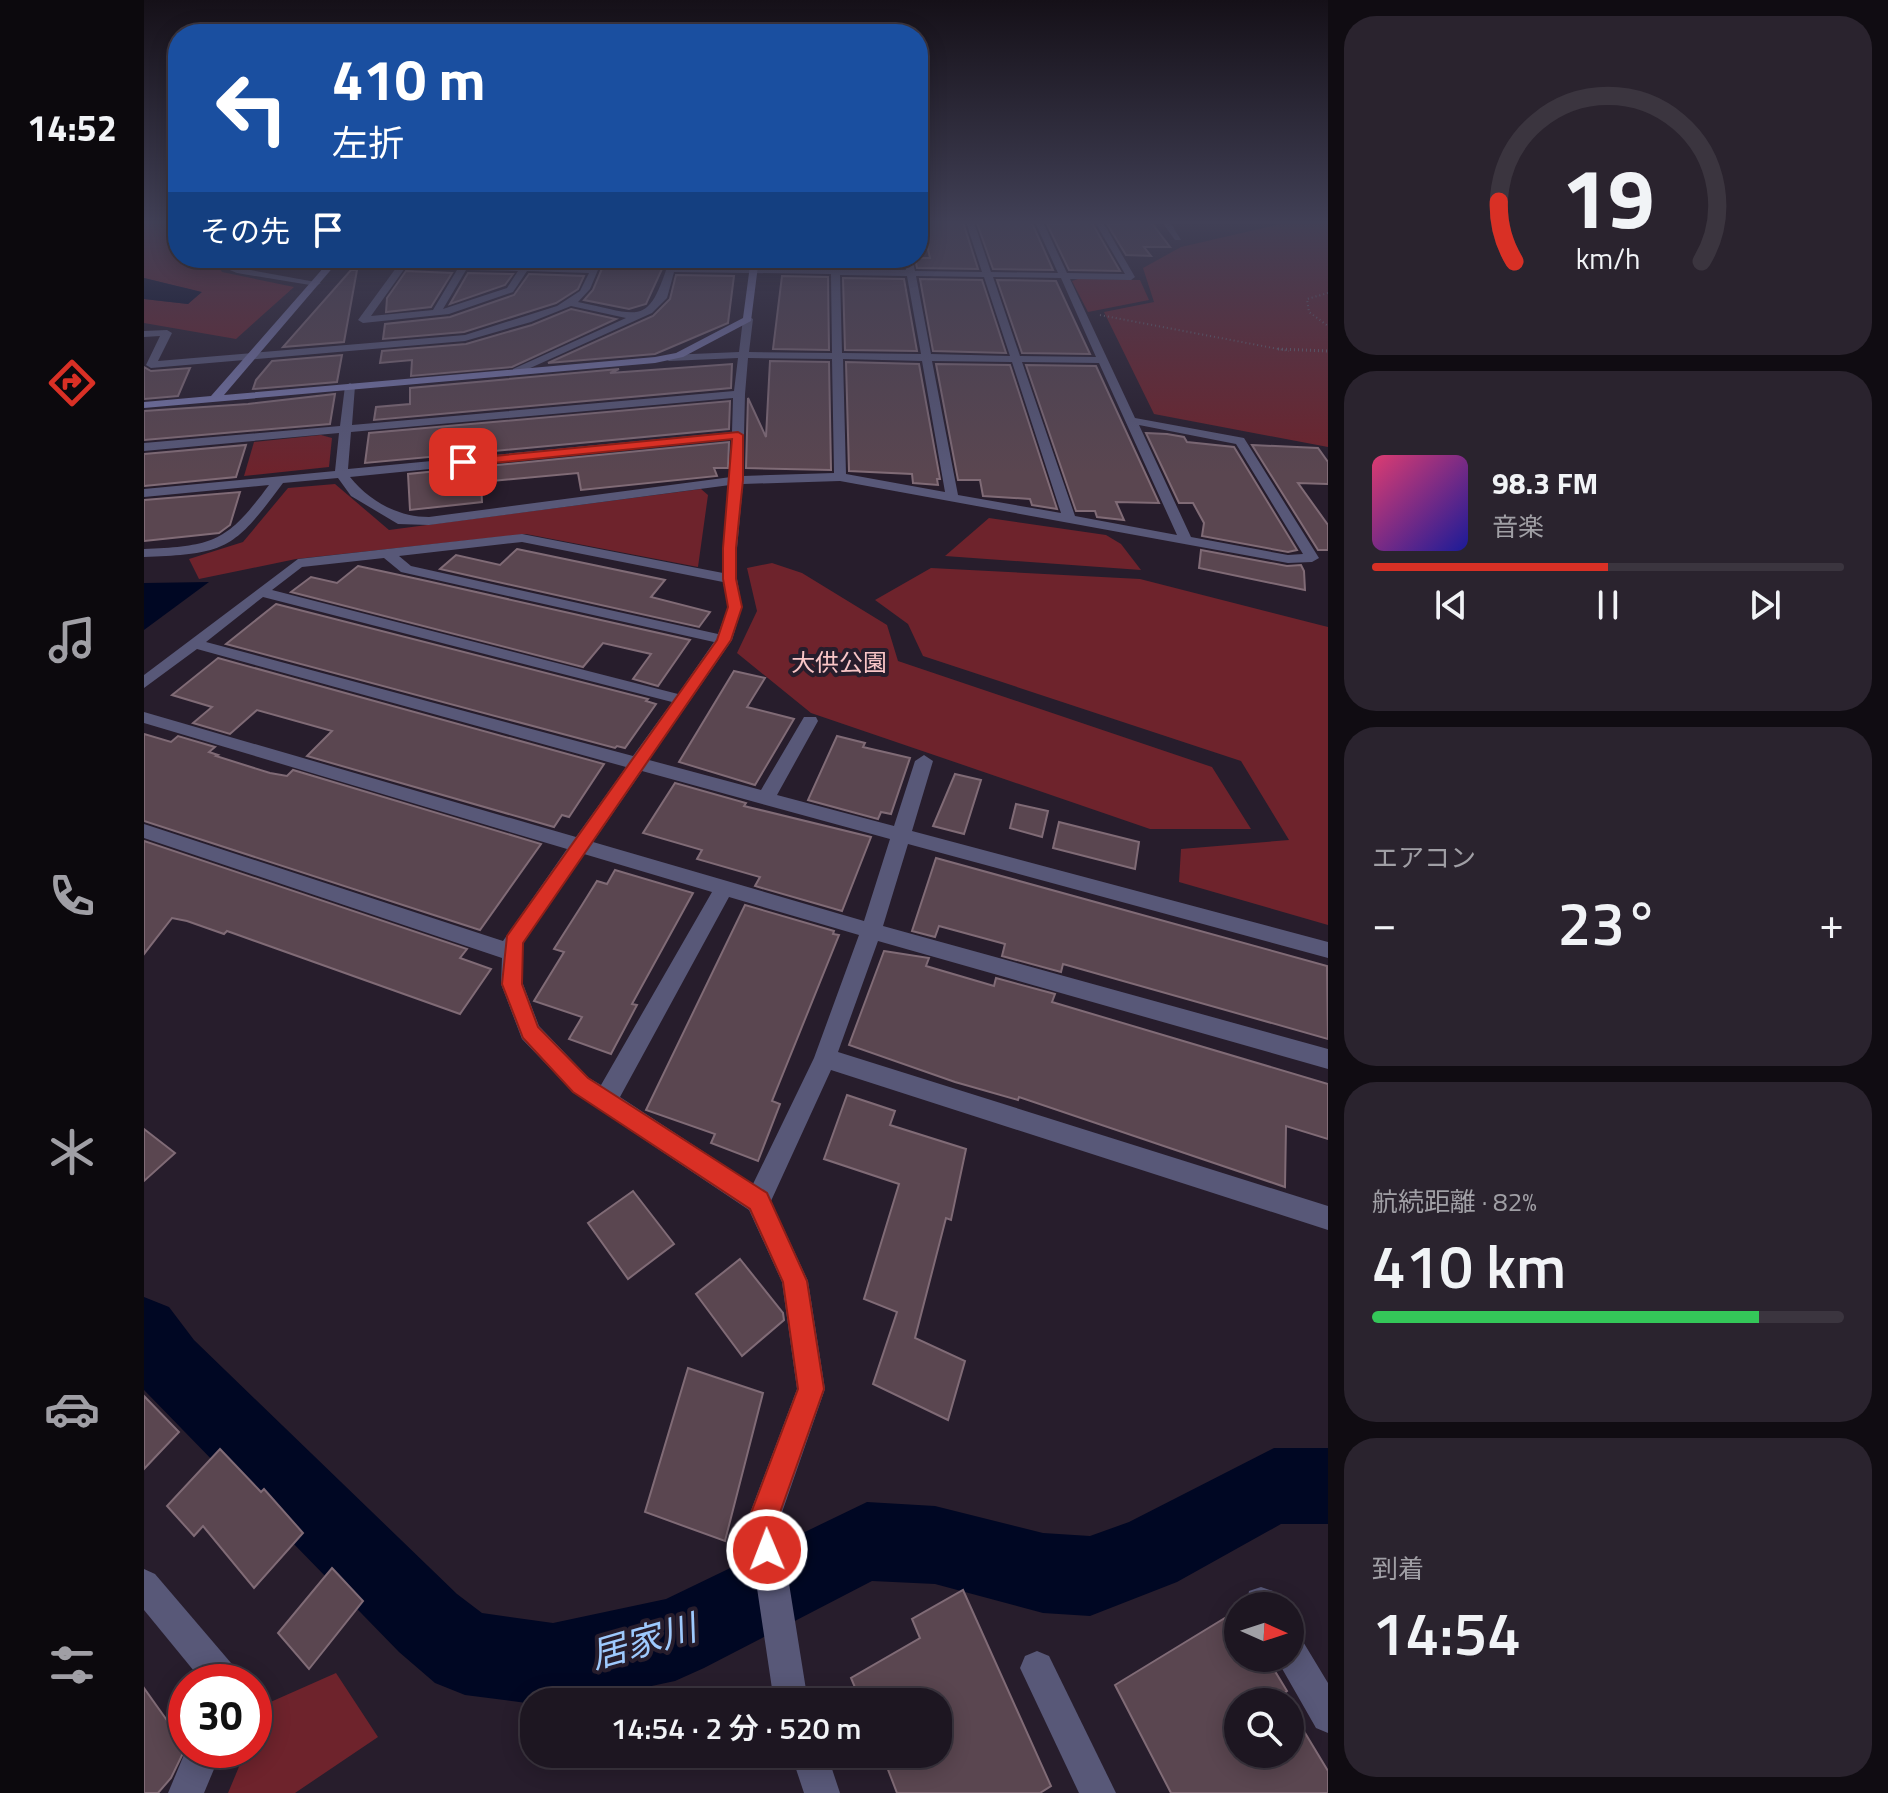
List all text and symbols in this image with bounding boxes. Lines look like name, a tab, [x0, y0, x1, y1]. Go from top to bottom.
text: 410 m	[332, 37, 485, 122]
icon: left	[200, 56, 304, 160]
text: 14:52	[27, 100, 117, 155]
text: 左折	[332, 115, 404, 170]
text: 19	[1561, 133, 1655, 259]
text: その先	[200, 208, 290, 254]
icon: arrive	[306, 208, 350, 252]
text: km/h	[1576, 237, 1640, 280]
icon: directions	[44, 355, 100, 411]
pin	[429, 428, 497, 496]
icon: arrive	[441, 440, 485, 484]
text: 98.3 FM	[1492, 460, 1598, 506]
text: 音楽	[1492, 507, 1544, 546]
icon: previous	[1429, 583, 1473, 627]
icon: pause	[1586, 583, 1630, 627]
icon: next	[1743, 583, 1787, 627]
icon: music	[44, 612, 100, 668]
park label: 大供公園	[791, 644, 887, 680]
text: エアコン	[1372, 838, 1476, 877]
icon: phone	[44, 868, 100, 924]
text: 23°	[1558, 877, 1658, 968]
text: −	[1372, 889, 1397, 956]
text: +	[1819, 889, 1844, 956]
icon: climate	[44, 1124, 100, 1180]
text: 航続距離 · 82%	[1372, 1182, 1537, 1221]
text: 410 km	[1372, 1220, 1566, 1311]
icon: car	[44, 1381, 100, 1437]
position arrow	[725, 1508, 809, 1592]
text: 到着	[1372, 1549, 1424, 1588]
text: 14:54	[1372, 1587, 1521, 1678]
north arrow	[1224, 1592, 1304, 1672]
map controls	[1224, 1592, 1304, 1768]
water label: 居家川	[583, 1598, 706, 1682]
icon: filters	[44, 1637, 100, 1693]
speed limit sign: 30	[168, 1664, 272, 1768]
button: search	[1224, 1688, 1304, 1768]
text: 14:54 · 2 分 · 520 m	[611, 1705, 861, 1751]

